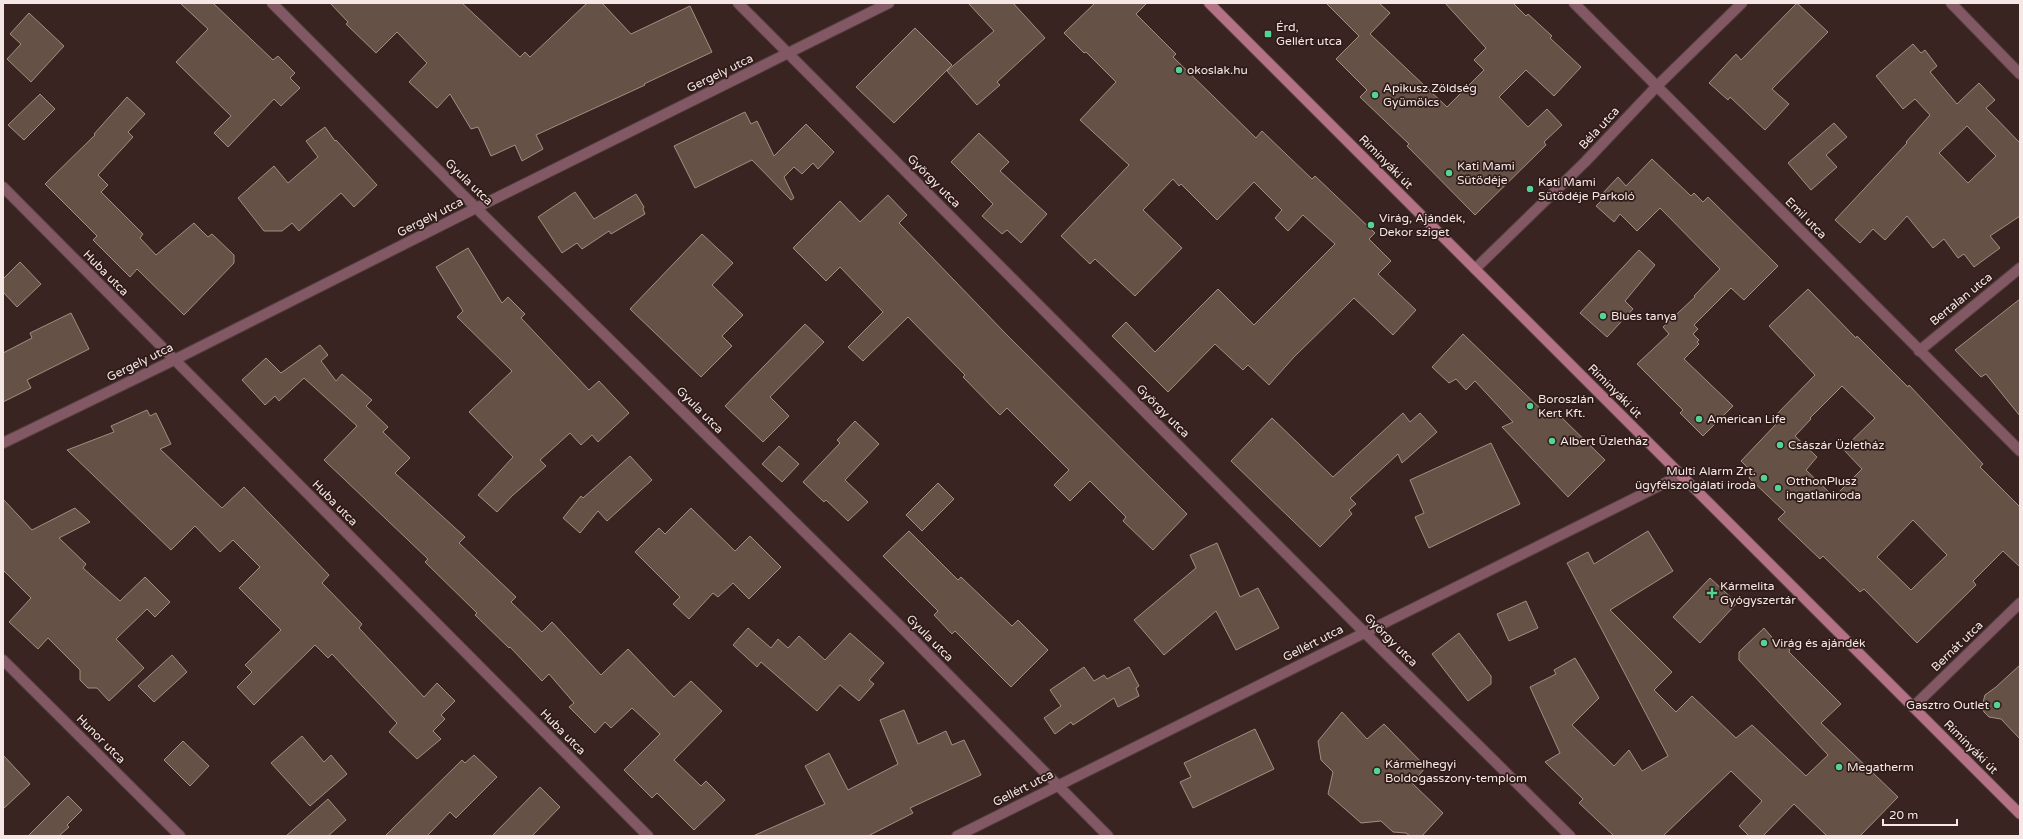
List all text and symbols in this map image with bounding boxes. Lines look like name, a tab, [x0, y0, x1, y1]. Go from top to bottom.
place label: Érd, Gellért utca	[1276, 20, 1342, 48]
marker: Érd, Gellért utca	[1263, 29, 1273, 39]
street label: Gergely utca	[684, 51, 756, 95]
place label: okoslak.hu	[1187, 63, 1248, 77]
marker: okoslak.hu	[1174, 65, 1184, 75]
place label: Apikusz Zöldség Gyümölcs	[1383, 81, 1477, 109]
marker: Apikusz Zöldség Gyümölcs	[1370, 90, 1380, 100]
street label: Béla utca	[1576, 104, 1622, 152]
street label: Riminyáki út	[1356, 132, 1416, 192]
street label: György utca	[905, 152, 963, 210]
street label: Gyula utca	[442, 156, 496, 208]
place label: Kati Mami Sütödéje	[1457, 159, 1515, 187]
marker: Kati Mami Sütödéje	[1444, 168, 1454, 178]
place label: Kati Mami Sütödéje Parkoló	[1538, 175, 1635, 203]
marker: Kati Mami Sütödéje Parkoló	[1525, 184, 1535, 194]
street label: Gergely utca	[395, 194, 465, 240]
street label: Emil utca	[1782, 194, 1830, 242]
place label: Virág, Ajándék, Dekor sziget	[1379, 211, 1465, 239]
marker: Virág, Ajándék, Dekor sziget	[1366, 220, 1376, 230]
street label: Huba utca	[80, 247, 132, 299]
street label: Bertalan utca	[1927, 270, 1995, 328]
place label: Blues tanya	[1611, 309, 1677, 323]
marker: Blues tanya	[1598, 311, 1608, 321]
street label: Gergely utca	[104, 340, 176, 384]
street label: Riminyáki út	[1585, 361, 1645, 421]
street label: György utca	[1134, 382, 1192, 440]
street label: Gyula utca	[674, 384, 726, 436]
place label: Boroszlán Kert Kft.	[1538, 392, 1594, 420]
marker: Boroszlán Kert Kft.	[1525, 401, 1535, 411]
place label: American Life	[1707, 412, 1786, 426]
marker: American Life	[1694, 414, 1704, 424]
place label: Albert Üzletház	[1560, 434, 1648, 448]
marker: Albert Üzletház	[1547, 436, 1557, 446]
place label: Császár Üzletház	[1788, 438, 1884, 452]
marker: Császár Üzletház	[1775, 440, 1785, 450]
place label: Multi Alarm Zrt. ügyfélszolgálati iroda	[1635, 464, 1756, 492]
marker: Multi Alarm Zrt. ügyfélszolgálati iroda	[1759, 473, 1769, 483]
place label: OtthonPlusz ingatlaniroda	[1786, 474, 1861, 502]
street label: Huba utca	[309, 477, 361, 529]
marker: OtthonPlusz ingatlaniroda	[1773, 483, 1783, 493]
place label: Kármelita Gyógyszertár	[1720, 579, 1796, 607]
marker: Kármelita Gyógyszertár	[1707, 588, 1717, 598]
street label: György utca	[1362, 611, 1420, 669]
street label: Gyula utca	[904, 612, 956, 664]
street label: Bernát utca	[1928, 618, 1986, 674]
street label: Gellért utca	[1280, 622, 1346, 664]
place label: Virág és ajándék	[1772, 636, 1866, 650]
marker: Virág és ajándék	[1759, 638, 1769, 648]
place label: Gasztro Outlet	[1906, 698, 1989, 712]
marker: Gasztro Outlet	[1992, 700, 2002, 710]
street label: Huba utca	[537, 706, 589, 758]
street label: Hunor utca	[74, 712, 128, 766]
street label: Riminyáki út	[1941, 717, 2001, 777]
place label: Kármelhegyi Boldogasszony-templom	[1385, 757, 1527, 785]
place label: Megatherm	[1847, 760, 1914, 774]
marker: Megatherm	[1834, 762, 1844, 772]
marker: Kármelhegyi Boldogasszony-templom	[1372, 766, 1382, 776]
street label: Gellért utca	[990, 767, 1056, 809]
scale bar	[1883, 801, 1957, 827]
text: 20 m	[1889, 808, 1918, 822]

